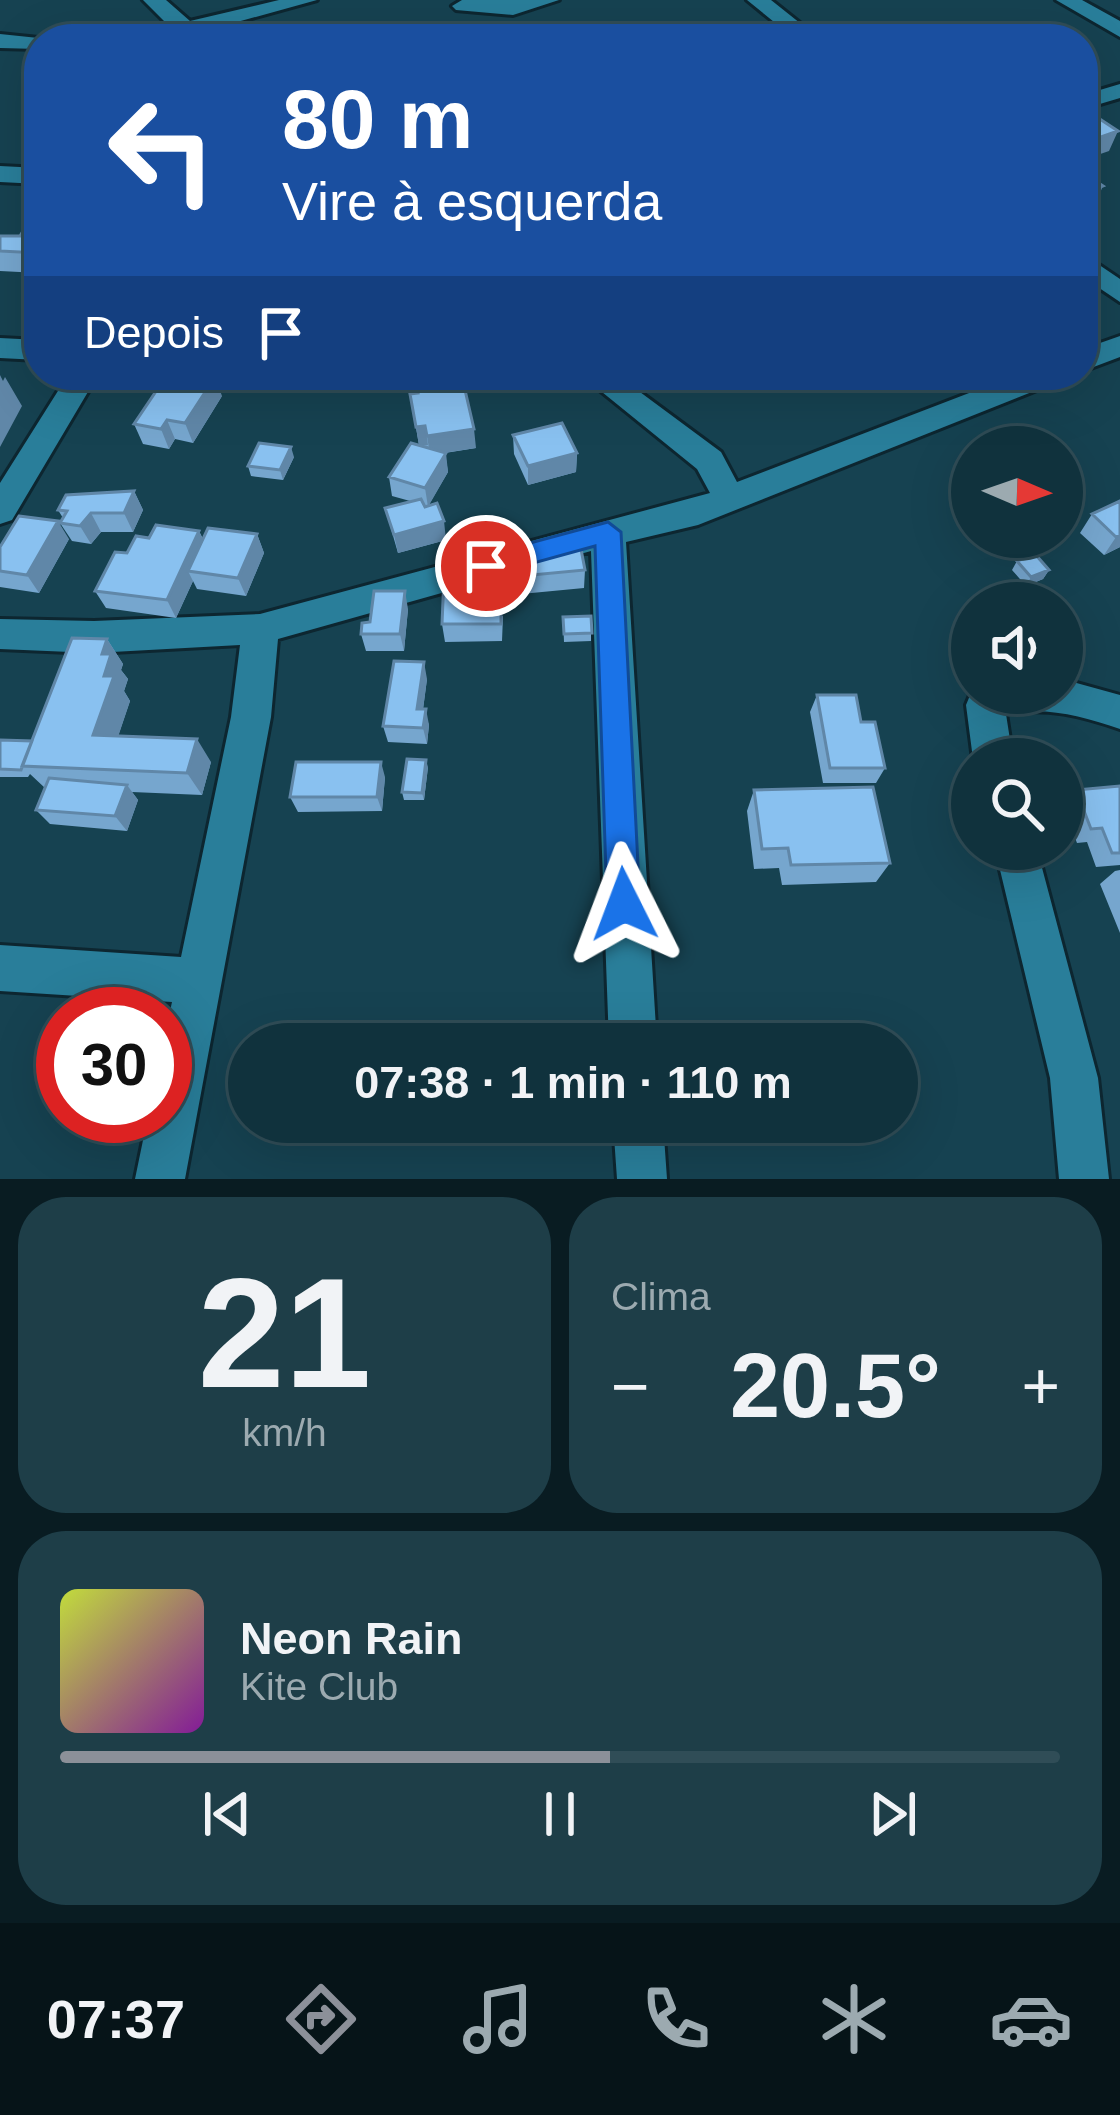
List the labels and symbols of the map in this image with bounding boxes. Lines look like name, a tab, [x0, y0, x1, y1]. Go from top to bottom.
north arrow	[951, 426, 1083, 558]
pin	[435, 515, 537, 617]
position arrow	[561, 841, 687, 967]
speed limit sign: 30	[36, 987, 192, 1143]

